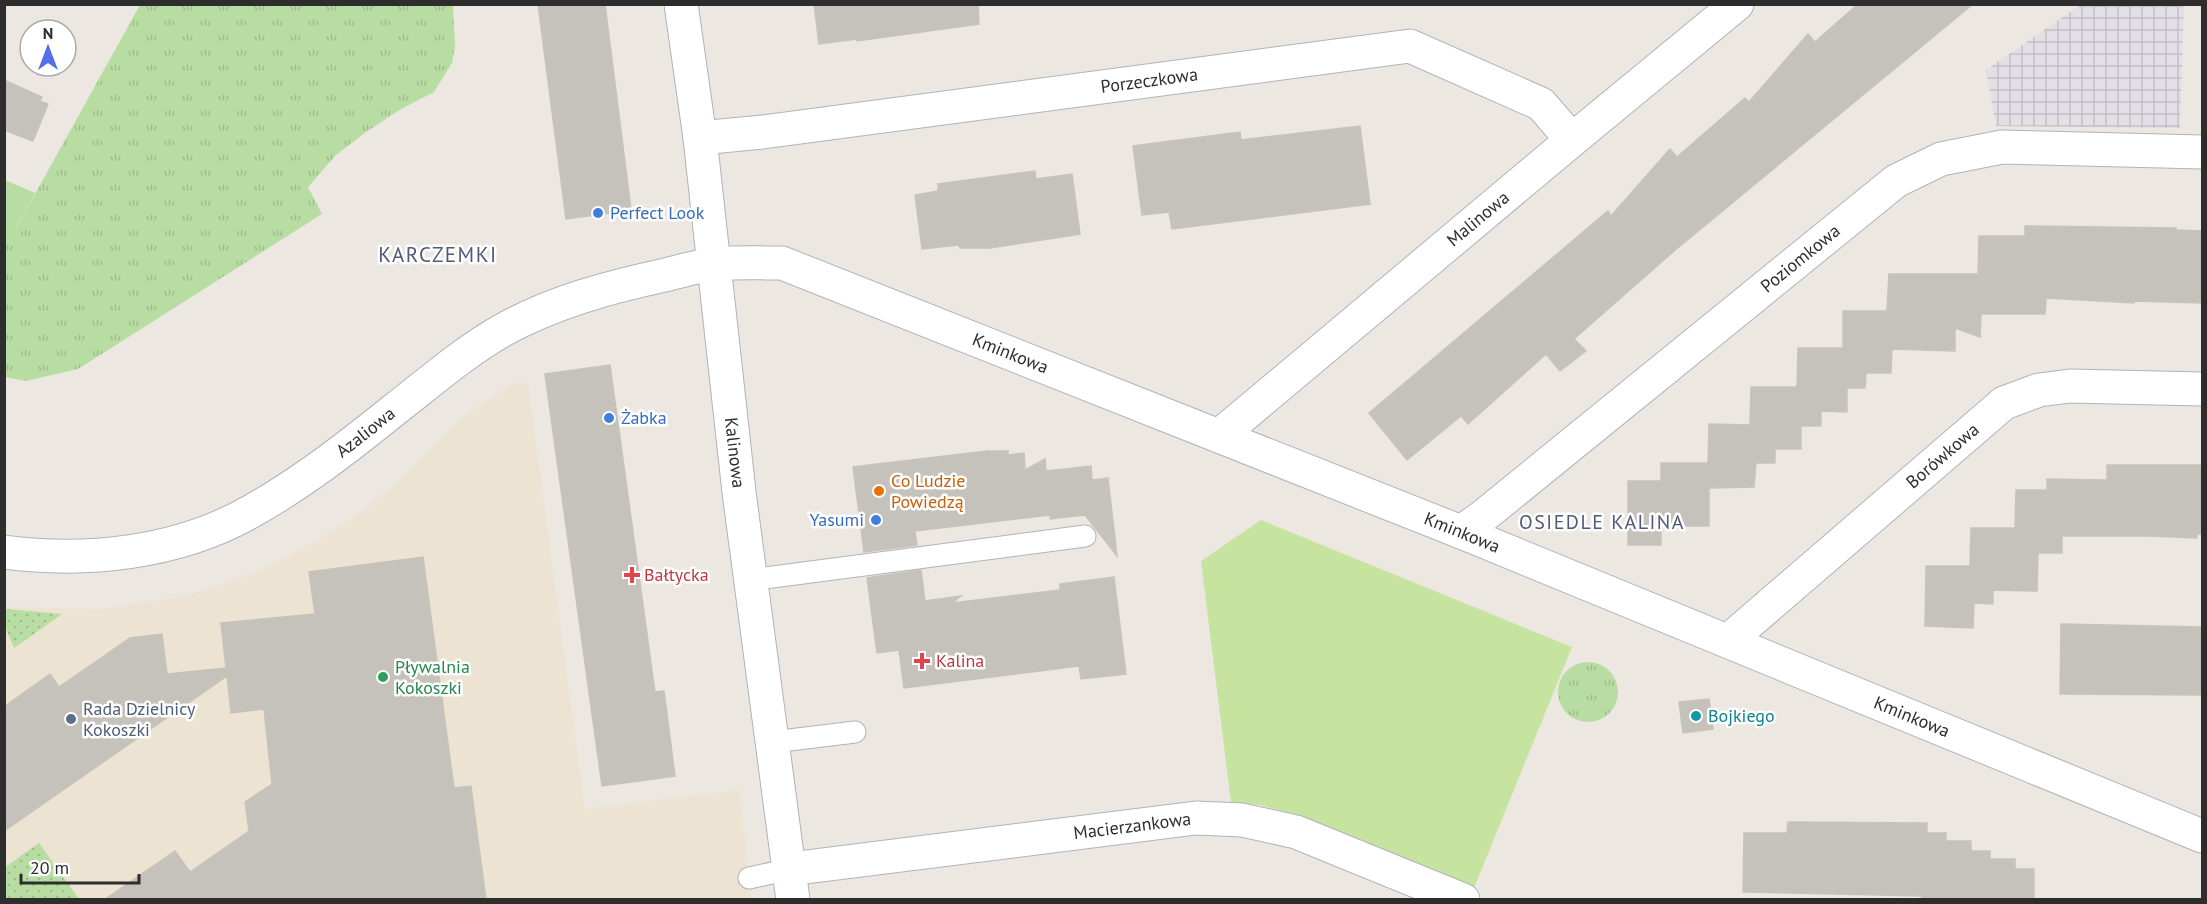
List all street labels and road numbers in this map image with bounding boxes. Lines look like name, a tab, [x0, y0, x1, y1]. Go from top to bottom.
street label: Porzeczkowa	[1099, 62, 1199, 98]
street label: Malinowa	[1442, 186, 1514, 251]
street label: Poziomkowa	[1756, 219, 1845, 297]
street label: Kminkowa	[969, 328, 1052, 378]
street label: Azaliowa	[331, 402, 400, 462]
street label: Kalinowa	[720, 416, 750, 489]
street label: Borówkowa	[1901, 418, 1984, 493]
street label: Kminkowa	[1421, 507, 1504, 558]
street label: Kminkowa	[1871, 691, 1953, 742]
street label: Macierzankowa	[1072, 807, 1192, 844]

